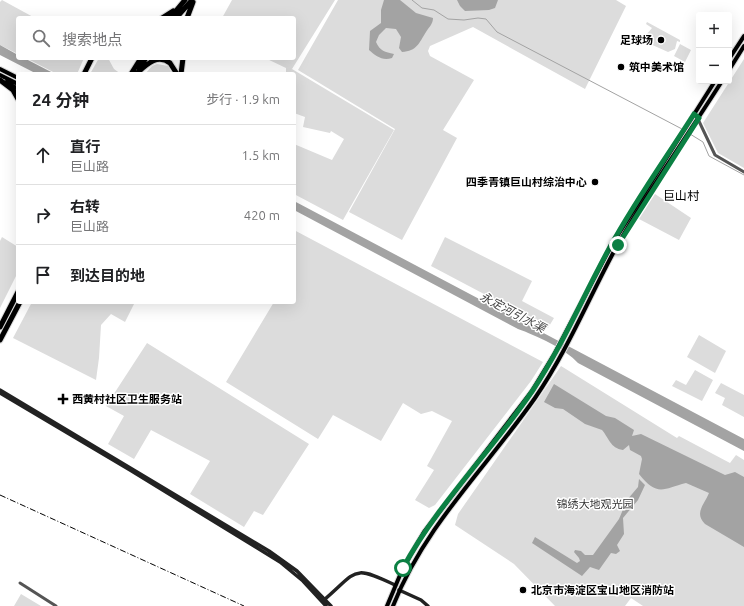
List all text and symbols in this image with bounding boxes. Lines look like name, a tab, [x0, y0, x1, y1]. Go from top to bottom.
map controls	[696, 12, 732, 84]
button: +	[696, 12, 732, 48]
search box	[16, 16, 296, 60]
icon: search	[30, 27, 52, 49]
text: 搜索地点	[62, 31, 122, 48]
place label: 足球场	[620, 34, 653, 46]
marker: 足球场	[656, 35, 666, 45]
button: −	[696, 48, 732, 84]
place label: 筑中美术馆	[629, 61, 684, 73]
marker: 筑中美术馆	[616, 62, 626, 72]
text: 24 分钟	[32, 90, 89, 109]
text: 步行 · 1.9 km	[206, 92, 280, 106]
text: 直行	[70, 138, 100, 155]
icon: ahead	[32, 144, 54, 166]
text: 1.5 km	[241, 148, 280, 162]
text: 巨山路	[70, 159, 109, 173]
place label: 四季青镇巨山村综治中心	[466, 176, 587, 188]
marker: 四季青镇巨山村综治中心	[590, 177, 600, 187]
district label: 巨山村	[663, 189, 700, 202]
text: 右转	[70, 198, 100, 215]
icon: right	[32, 204, 54, 226]
text: 420 m	[244, 208, 280, 222]
text: 巨山路	[70, 219, 109, 233]
route end	[609, 236, 627, 254]
icon: arrive	[32, 264, 54, 286]
text: 到达目的地	[70, 267, 145, 284]
water label: 永定河引水渠	[478, 289, 550, 336]
marker: 西黄村社区卫生服务站	[57, 393, 69, 405]
place label: 西黄村社区卫生服务站	[72, 393, 182, 405]
park label: 锦绣大地观光园	[557, 498, 634, 510]
route start	[394, 559, 412, 577]
place label: 北京市海淀区宝山地区消防站	[531, 584, 674, 596]
marker: 北京市海淀区宝山地区消防站	[518, 585, 528, 595]

